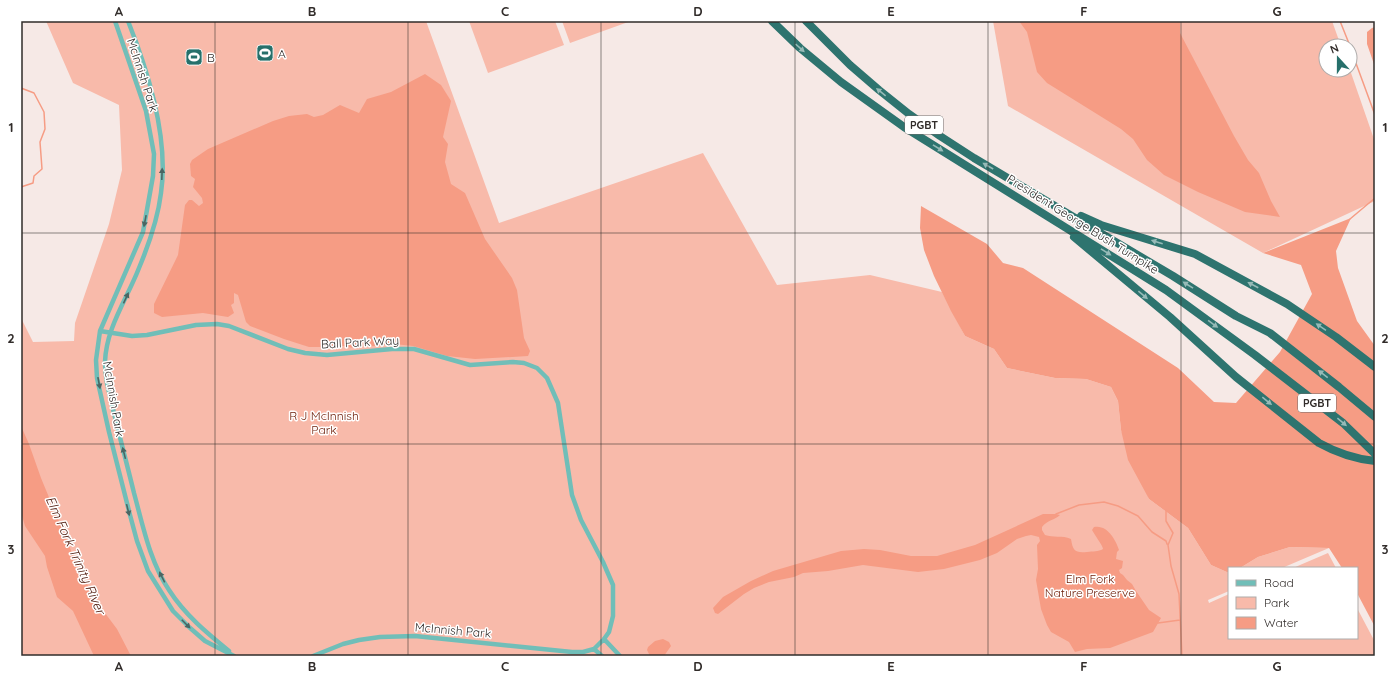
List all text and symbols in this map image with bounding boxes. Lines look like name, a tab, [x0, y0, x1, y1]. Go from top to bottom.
text: A	[115, 3, 124, 19]
text: B	[308, 3, 316, 19]
text: C	[501, 3, 509, 19]
text: D	[693, 3, 703, 19]
text: E	[887, 3, 895, 19]
text: F	[1080, 3, 1088, 19]
text: G	[1272, 3, 1282, 19]
street label: McInnish Park	[124, 36, 162, 114]
north arrow	[1318, 38, 1358, 78]
text: N	[1328, 41, 1341, 57]
sports icon: A	[255, 43, 275, 63]
one-way arrow	[795, 43, 805, 53]
place label: A	[278, 46, 286, 61]
sports icon: B	[184, 47, 204, 67]
place label: B	[207, 50, 215, 65]
one-way arrow	[876, 88, 887, 97]
road number: PGBT	[905, 116, 943, 134]
text: 1	[8, 119, 14, 135]
text: 1	[1382, 119, 1388, 135]
one-way arrow	[933, 144, 943, 152]
one-way arrow	[982, 163, 994, 170]
one-way arrow	[159, 167, 165, 180]
street label: President George Bush Turnpike	[1004, 171, 1162, 277]
one-way arrow	[141, 215, 147, 227]
one-way arrow	[1151, 239, 1163, 245]
one-way arrow	[1100, 248, 1112, 255]
one-way arrow	[1183, 281, 1193, 289]
one-way arrow	[1247, 282, 1258, 289]
one-way arrow	[1138, 290, 1149, 299]
one-way arrow	[123, 292, 129, 303]
one-way arrow	[1208, 320, 1219, 328]
one-way arrow	[1316, 323, 1327, 331]
text: 2	[7, 330, 15, 346]
text: 2	[1381, 330, 1389, 346]
street label: Ball Park Way	[321, 332, 399, 352]
street label: McInnish Park	[100, 360, 128, 438]
one-way arrow	[1318, 370, 1329, 379]
one-way arrow	[96, 377, 102, 389]
road number: PGBT	[1298, 394, 1336, 412]
one-way arrow	[1261, 397, 1272, 405]
park label: R J McInnish Park	[289, 408, 359, 437]
one-way arrow	[1336, 417, 1347, 426]
one-way arrow	[121, 447, 127, 459]
water label: Elm Fork Trinity River	[43, 494, 110, 618]
one-way arrow	[126, 504, 132, 516]
text: 3	[8, 541, 15, 557]
text: 3	[1382, 541, 1389, 557]
legend	[1228, 567, 1358, 639]
one-way arrow	[159, 571, 165, 583]
park label: Elm Fork Nature Preserve	[1045, 571, 1135, 600]
text: Road	[1264, 575, 1294, 590]
text: Park	[1264, 595, 1289, 610]
text: Water	[1264, 615, 1299, 630]
one-way arrow	[181, 619, 191, 629]
street label: McInnish Park	[414, 619, 492, 641]
text: A	[115, 658, 124, 674]
text: B	[308, 658, 316, 674]
text: C	[501, 658, 509, 674]
text: D	[693, 658, 703, 674]
text: E	[887, 658, 895, 674]
text: F	[1080, 658, 1088, 674]
text: G	[1272, 658, 1282, 674]

